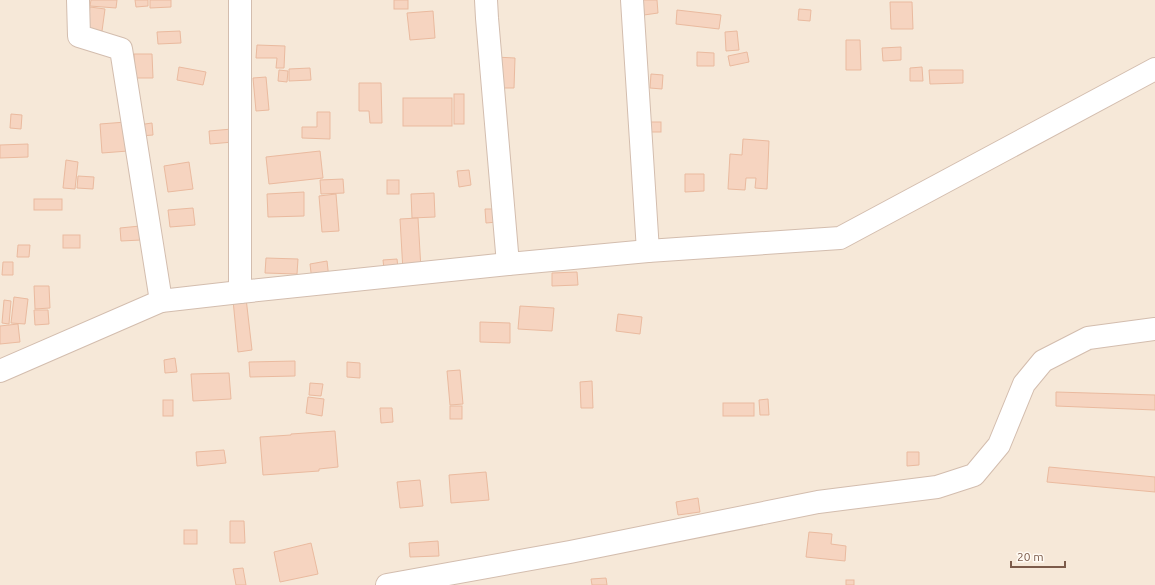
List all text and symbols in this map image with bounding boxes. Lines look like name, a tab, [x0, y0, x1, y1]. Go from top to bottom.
scale bar	[1011, 543, 1065, 569]
text: 20 m	[1017, 550, 1044, 563]

